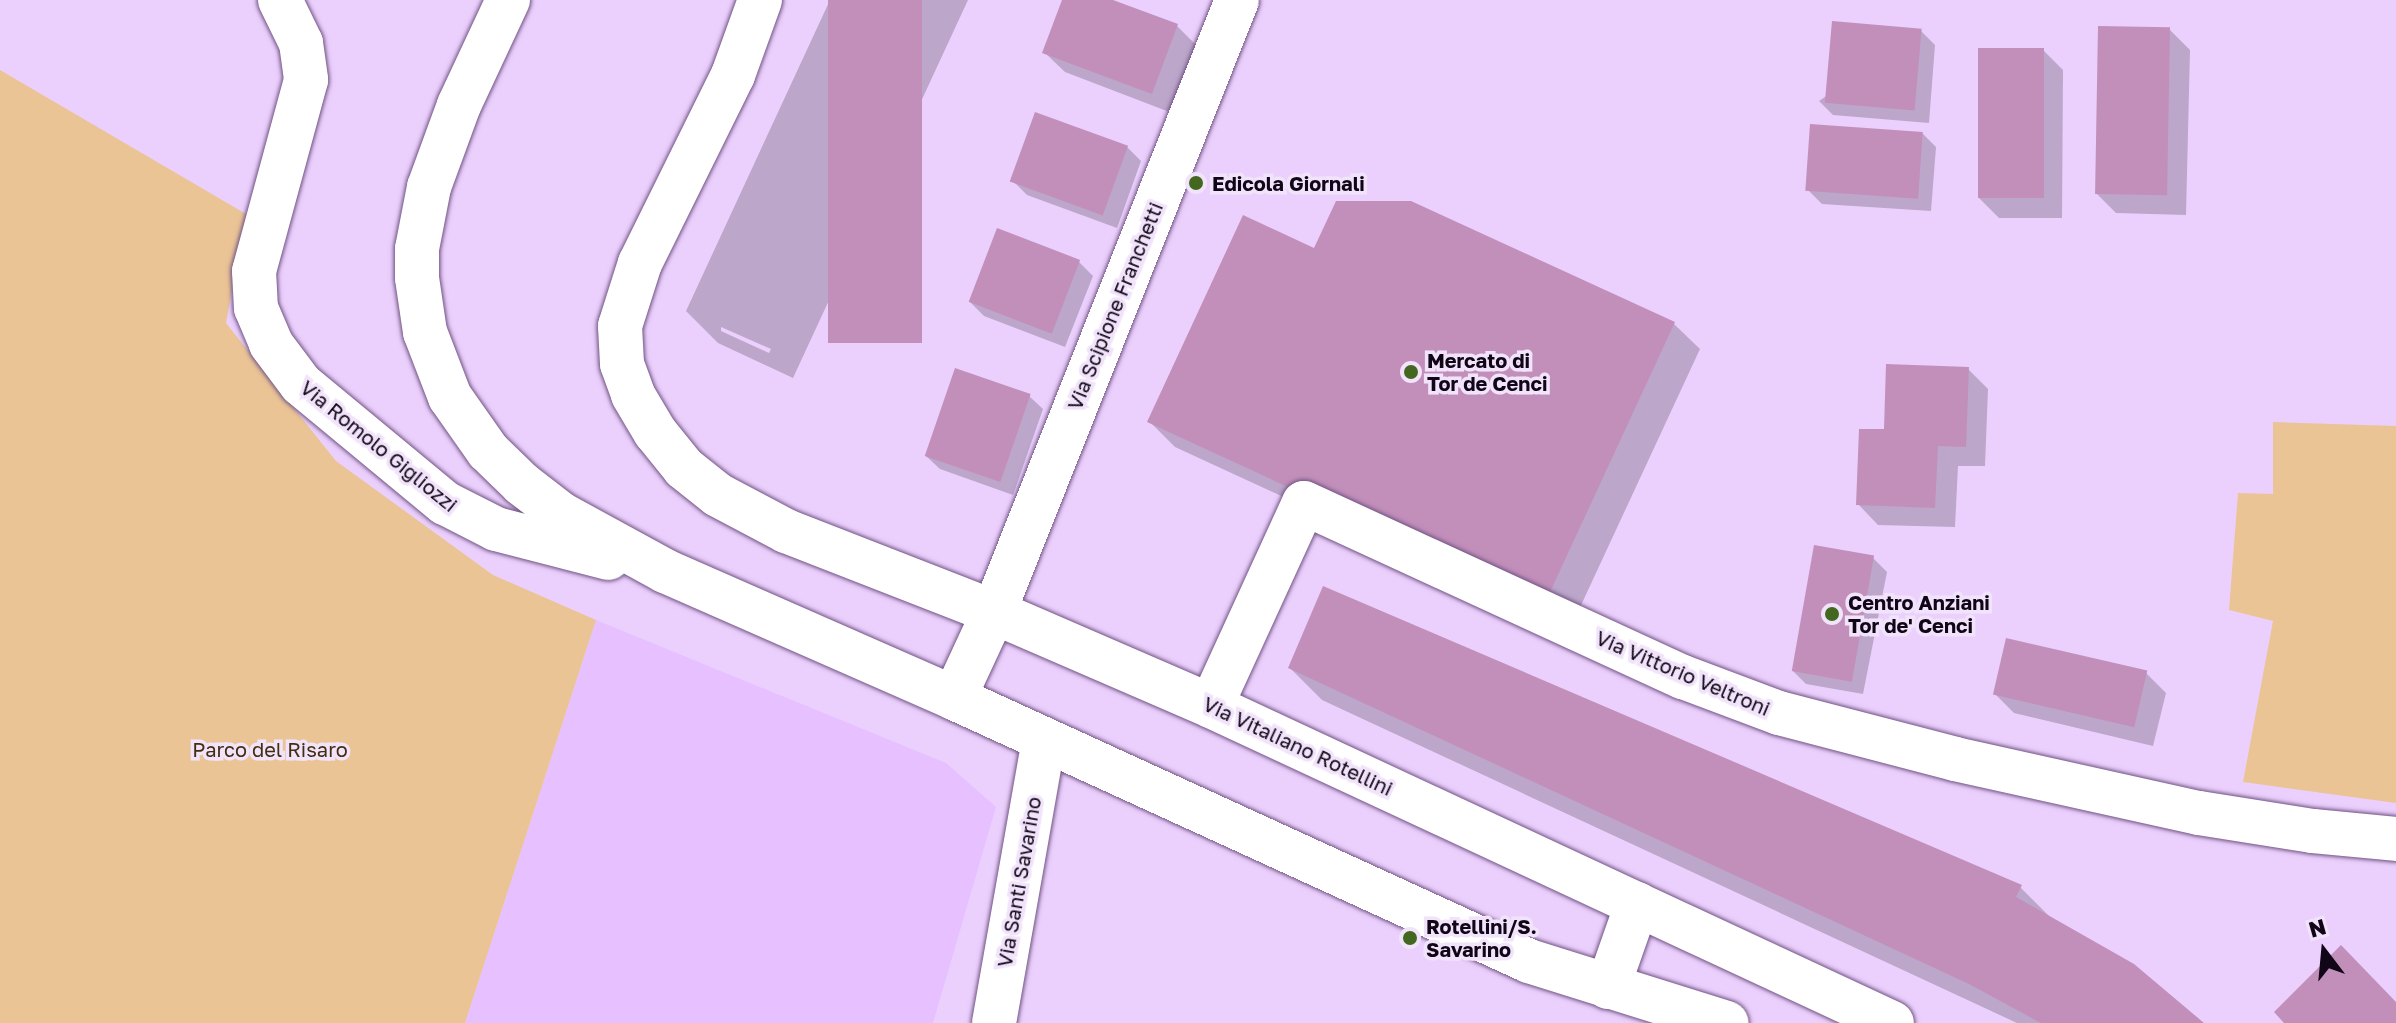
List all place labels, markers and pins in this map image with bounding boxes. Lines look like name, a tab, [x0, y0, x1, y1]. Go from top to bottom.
place label: Edicola Giornali	[1212, 171, 1365, 195]
marker: Edicola Giornali	[1187, 174, 1205, 192]
place label: Mercato di Tor de Cenci	[1427, 348, 1547, 395]
marker: Mercato di Tor de Cenci	[1402, 363, 1420, 381]
place label: Centro Anziani Tor de' Cenci	[1848, 590, 1990, 637]
marker: Centro Anziani Tor de' Cenci	[1823, 605, 1841, 623]
place label: Rotellini/S. Savarino	[1426, 914, 1537, 961]
marker: Rotellini/S. Savarino	[1401, 929, 1419, 947]

